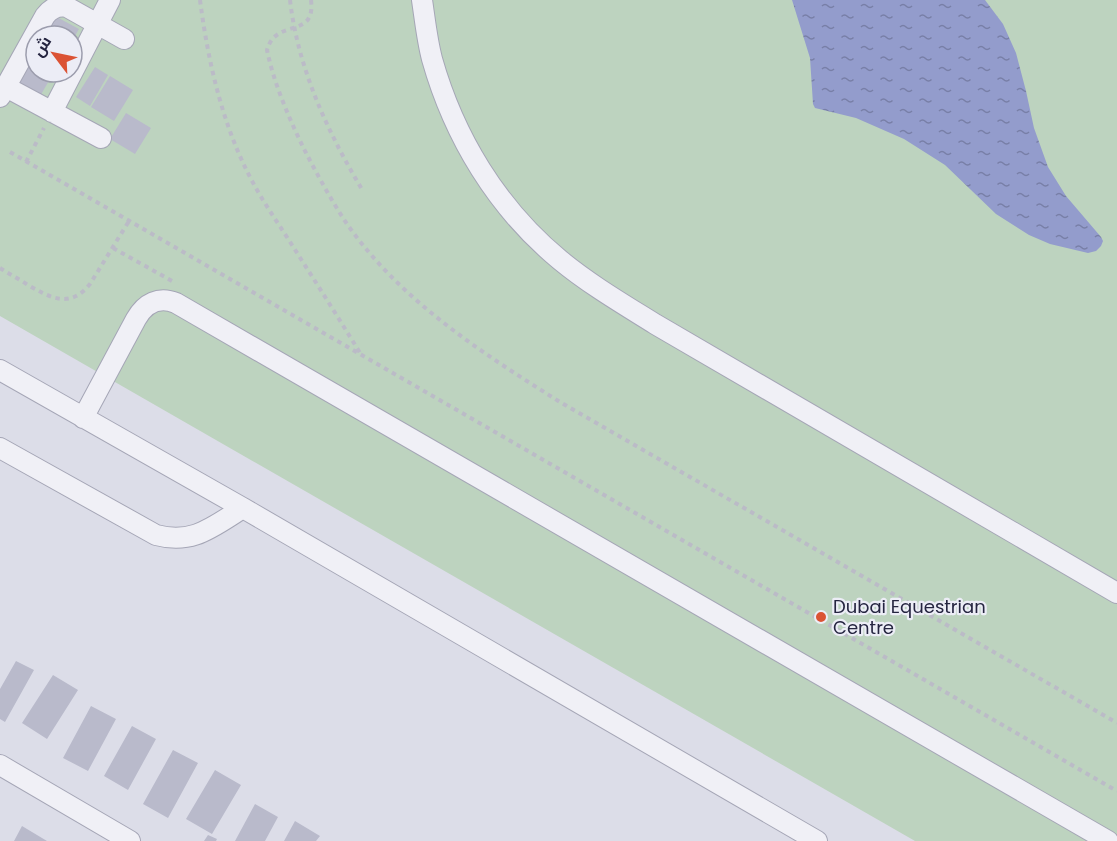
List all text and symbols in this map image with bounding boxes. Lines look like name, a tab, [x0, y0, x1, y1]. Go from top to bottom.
north arrow	[24, 24, 84, 84]
text: ش	[27, 32, 57, 61]
place label: Dubai Equestrian Centre	[833, 594, 986, 640]
marker: Dubai Equestrian Centre	[814, 610, 828, 624]

